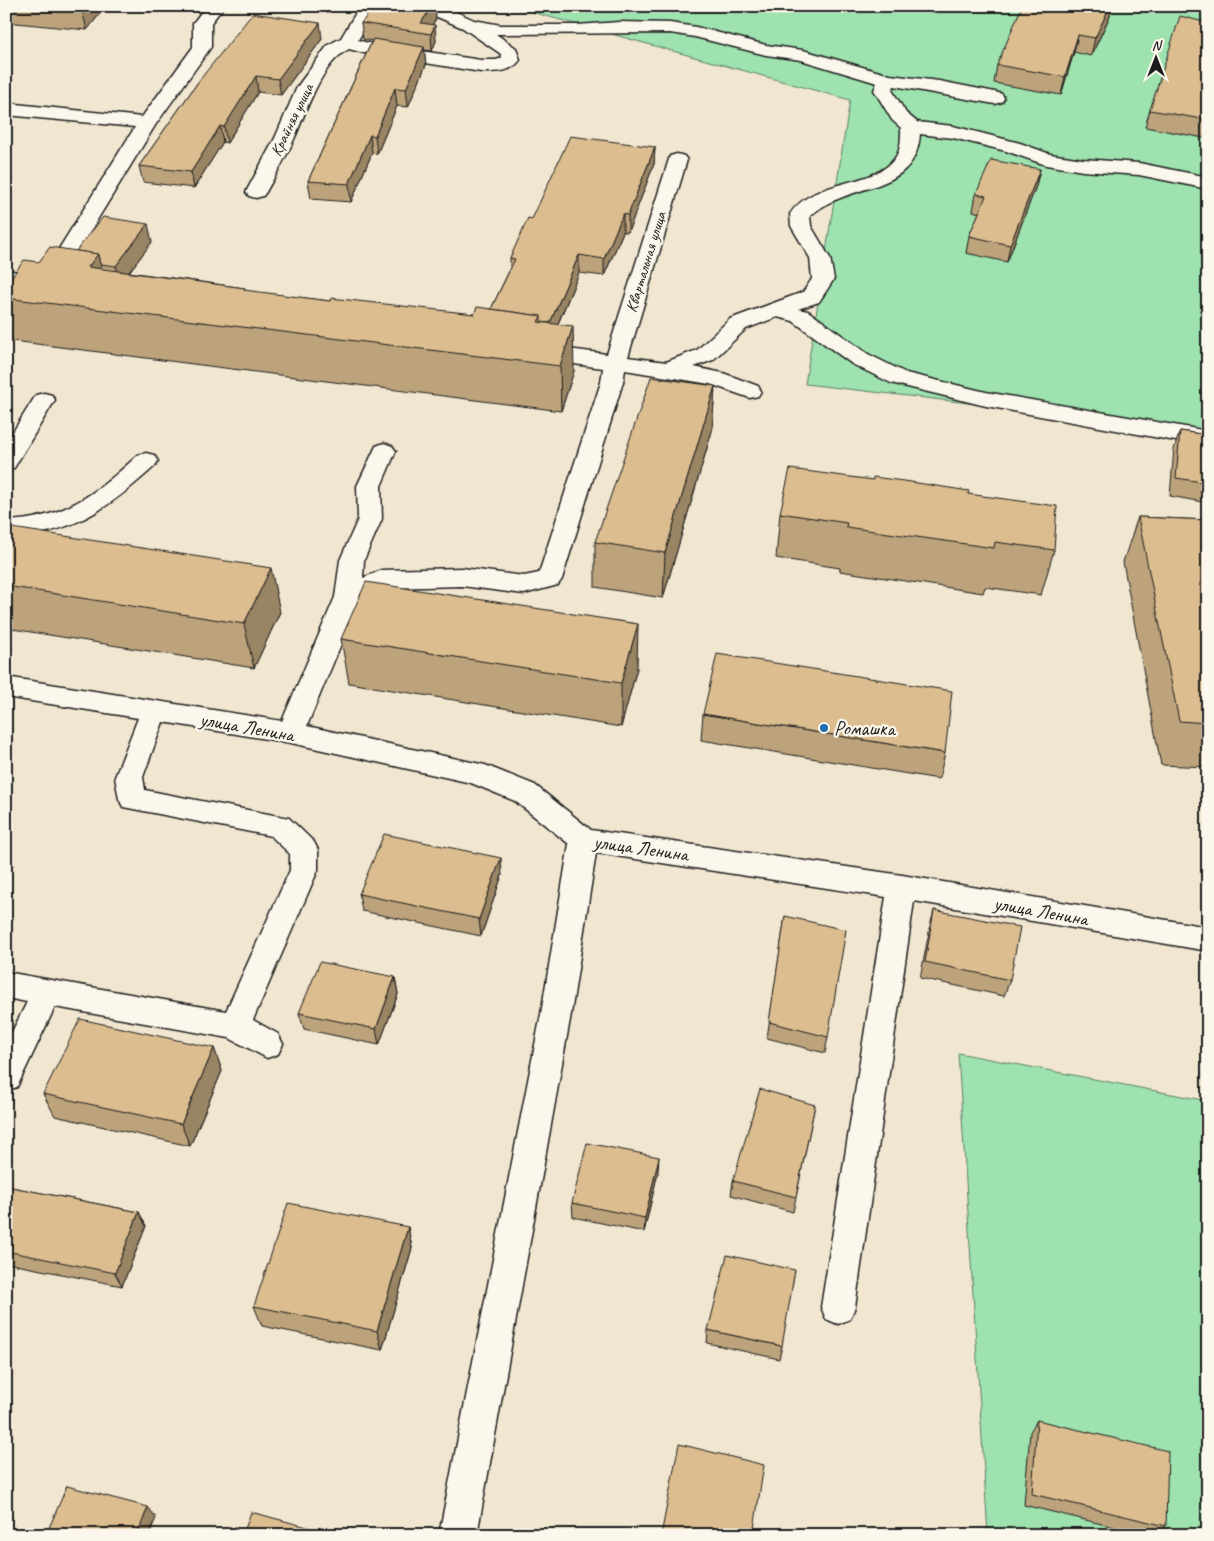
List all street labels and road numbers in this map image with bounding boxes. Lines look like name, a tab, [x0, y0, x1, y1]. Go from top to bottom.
street label: Крайняя улица	[266, 79, 319, 159]
street label: Квартальная улица	[621, 208, 671, 315]
street label: улица Ленина	[197, 706, 298, 748]
street label: улица Ленина	[591, 829, 692, 867]
street label: улица Ленина	[991, 890, 1092, 932]

